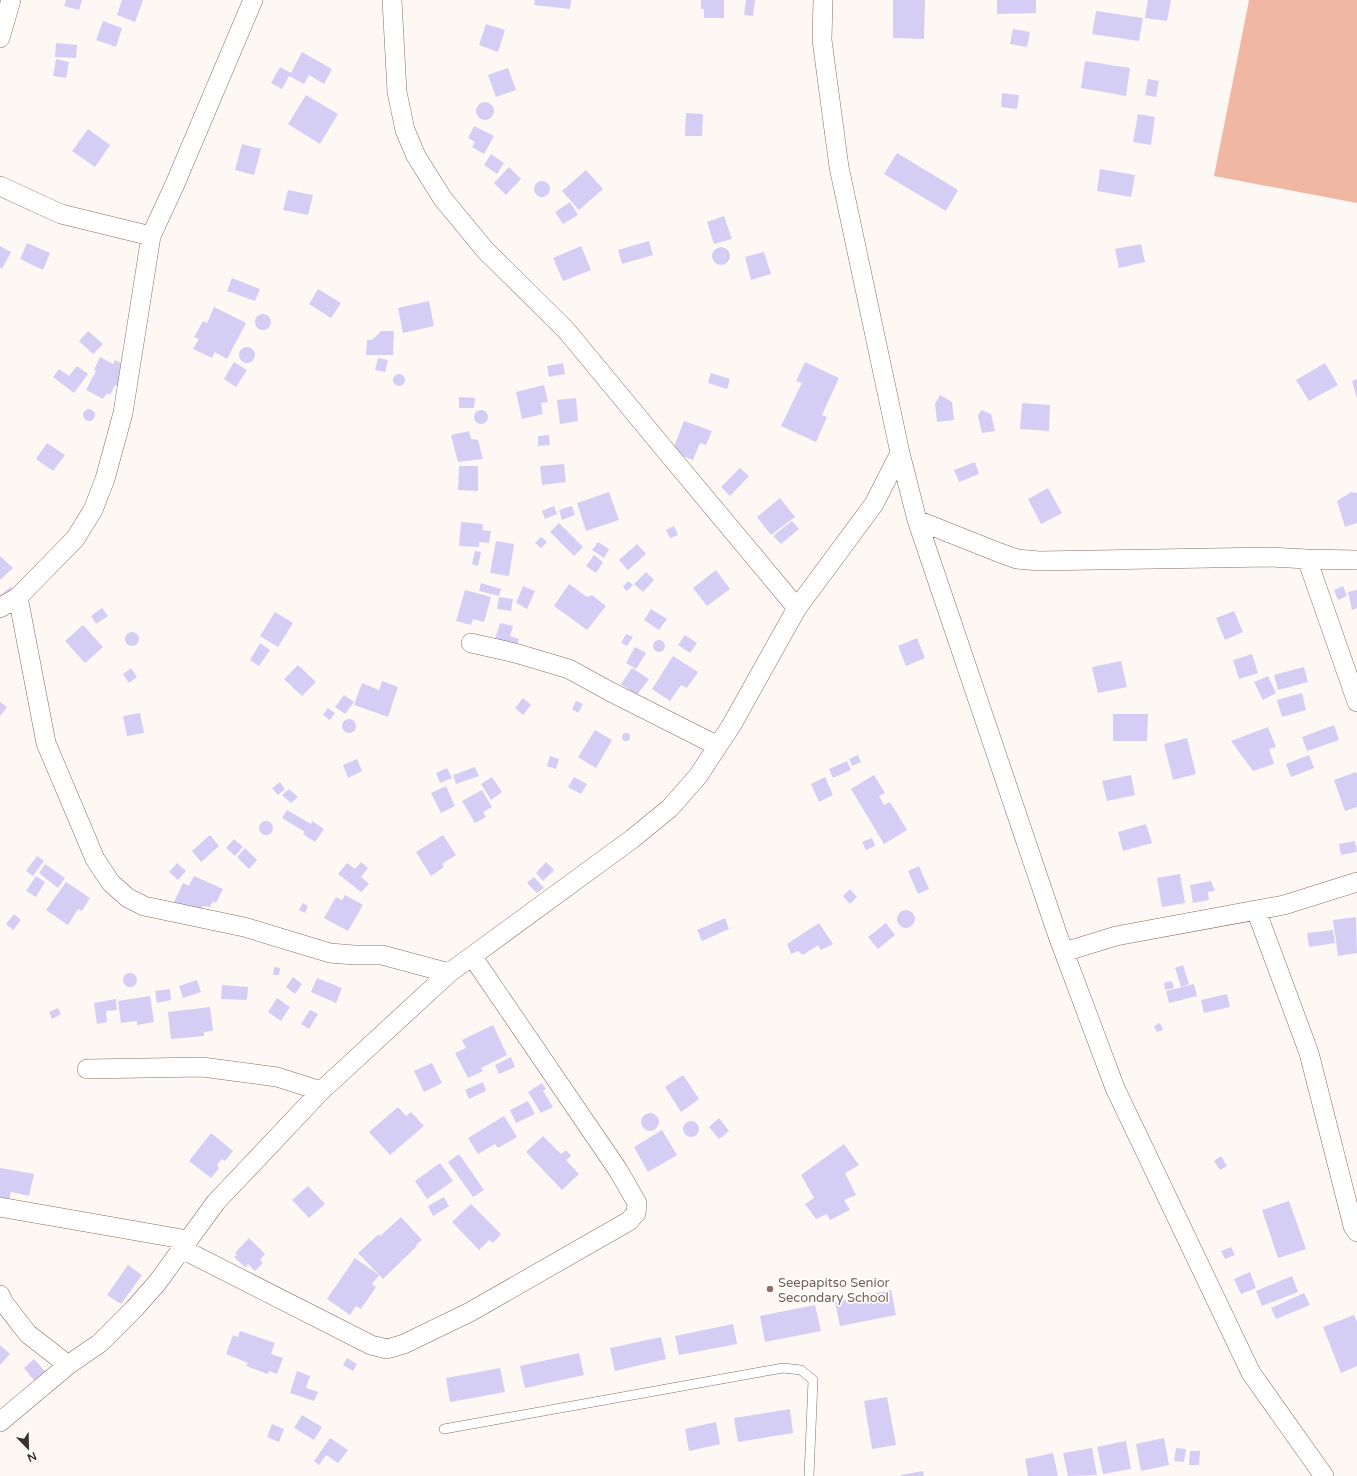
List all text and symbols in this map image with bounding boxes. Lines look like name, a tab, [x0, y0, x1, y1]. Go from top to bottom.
place label: Seepapitso Senior Secondary School	[778, 1275, 890, 1306]
marker: Seepapitso Senior Secondary School	[765, 1284, 775, 1294]
north arrow	[8, 1428, 48, 1468]
text: N	[25, 1449, 38, 1464]

